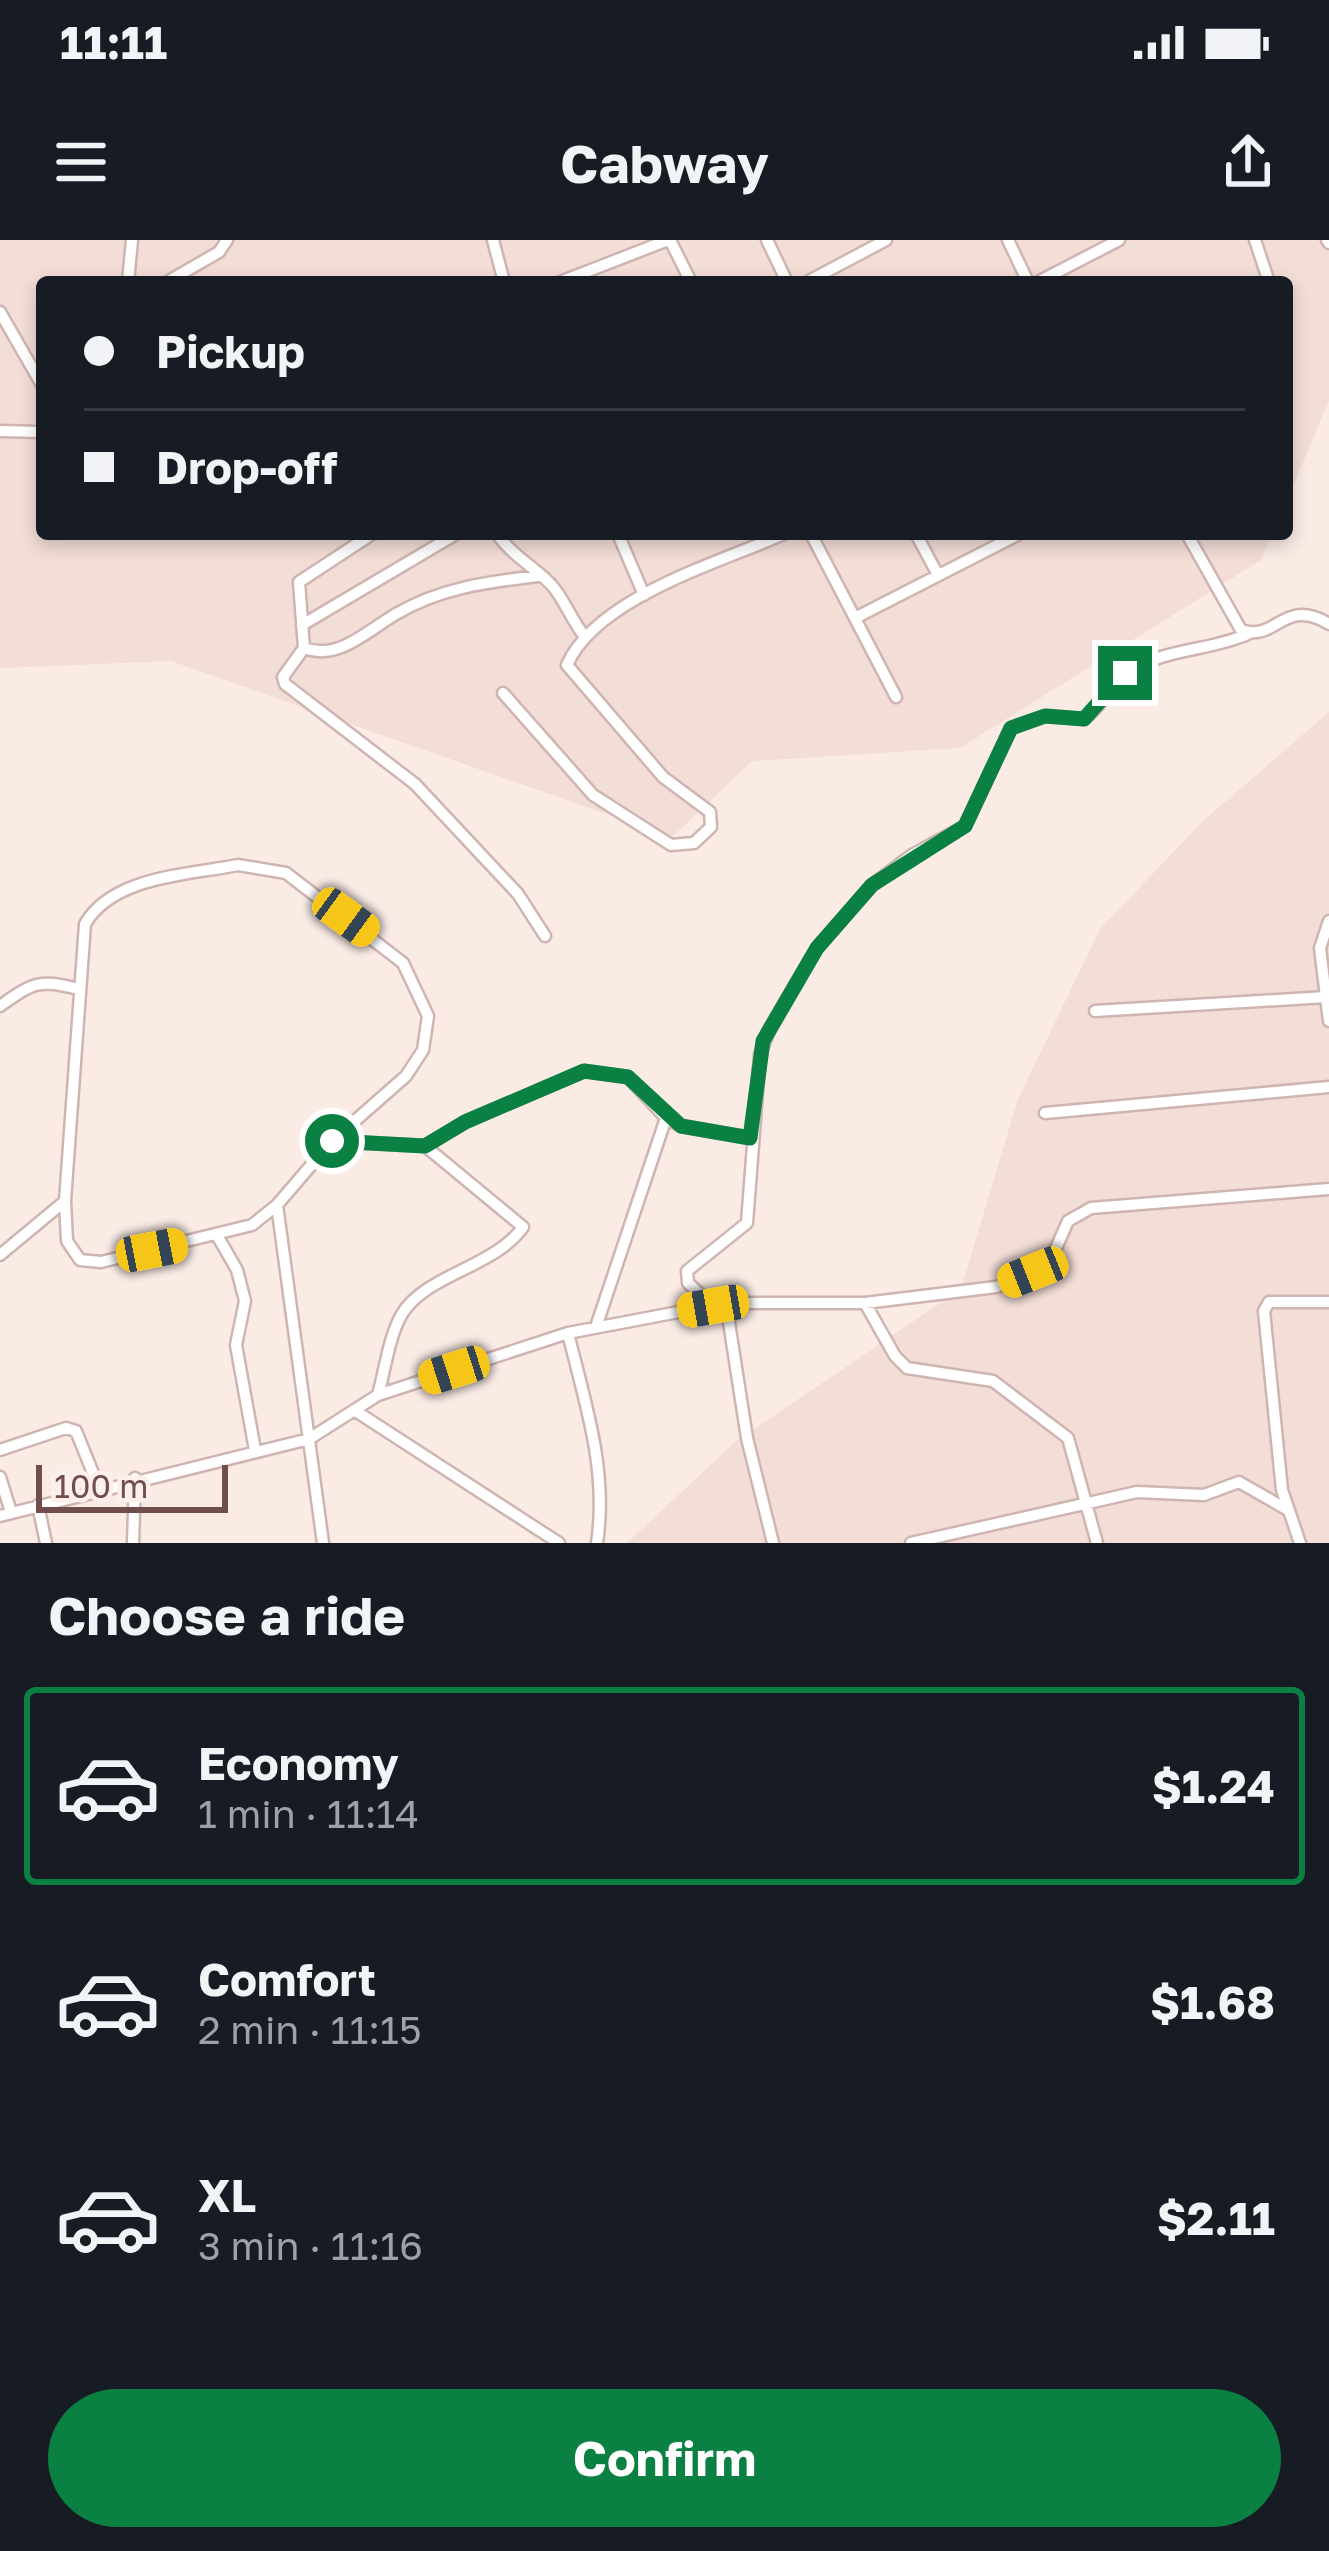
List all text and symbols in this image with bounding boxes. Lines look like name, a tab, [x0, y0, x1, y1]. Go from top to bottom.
text: 11:11	[60, 15, 167, 69]
icon: menu	[48, 129, 114, 195]
icon: share	[1215, 129, 1281, 195]
text: Cabway	[560, 130, 769, 195]
text: Pickup	[156, 324, 305, 378]
text: Drop-off	[156, 440, 337, 494]
route end	[1098, 646, 1152, 700]
car	[306, 881, 386, 953]
route start	[305, 1114, 359, 1168]
car	[113, 1225, 191, 1275]
car	[993, 1242, 1073, 1302]
car	[674, 1282, 752, 1330]
car	[414, 1342, 494, 1398]
scale bar	[36, 1459, 228, 1512]
text: 100 m	[54, 1466, 148, 1505]
text: Choose a ride	[48, 1582, 405, 1647]
icon: car	[54, 1732, 162, 1840]
text: Economy	[198, 1736, 399, 1790]
text: $1.24	[1152, 1759, 1275, 1813]
text: 1 min · 11:14	[198, 1790, 419, 1837]
icon: car	[54, 1948, 162, 2056]
text: Comfort	[198, 1952, 376, 2006]
text: $1.68	[1150, 1975, 1275, 2029]
text: 2 min · 11:15	[198, 2006, 422, 2053]
icon: car	[54, 2164, 162, 2272]
text: XL	[198, 2168, 256, 2222]
text: $2.11	[1157, 2191, 1275, 2245]
text: 3 min · 11:16	[198, 2222, 423, 2269]
button: Confirm	[48, 2389, 1281, 2527]

